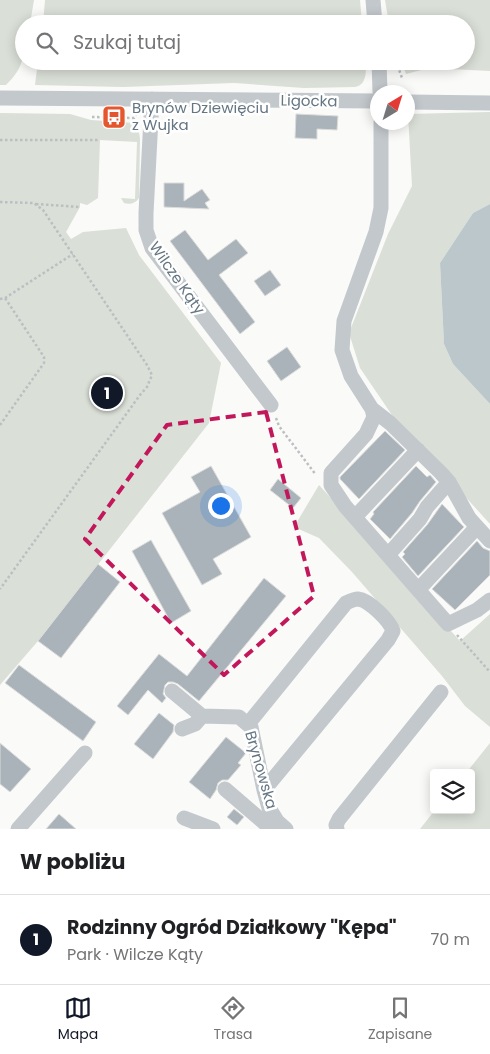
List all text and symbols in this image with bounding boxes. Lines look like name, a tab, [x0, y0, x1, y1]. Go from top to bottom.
search box	[15, 15, 475, 70]
icon: search	[33, 29, 61, 57]
text: Szukaj tutaj	[73, 29, 181, 56]
north arrow	[370, 85, 415, 130]
street label: Ligocka	[280, 90, 338, 111]
place label: Brynów Dziewięciu z Wujka	[132, 97, 269, 135]
bus stop icon: Brynów Dziewięciu z Wujka	[101, 104, 127, 130]
street label: Wilcze Kąty	[145, 237, 210, 319]
pin: 1	[91, 374, 123, 412]
your location	[208, 493, 234, 519]
street label: Brynowska	[240, 728, 283, 811]
map controls	[430, 769, 475, 814]
button: layers	[430, 769, 475, 814]
text: W pobliżu	[20, 847, 125, 876]
text: Rodzinny Ogród Działkowy "Kępa"	[67, 914, 397, 941]
text: 1	[33, 928, 39, 951]
text: 70 m	[430, 928, 470, 951]
text: Park · Wilcze Kąty	[67, 943, 203, 966]
tab: Mapa	[58, 994, 98, 1045]
tab: Trasa	[214, 994, 253, 1045]
tab: Zapisane	[368, 994, 432, 1045]

